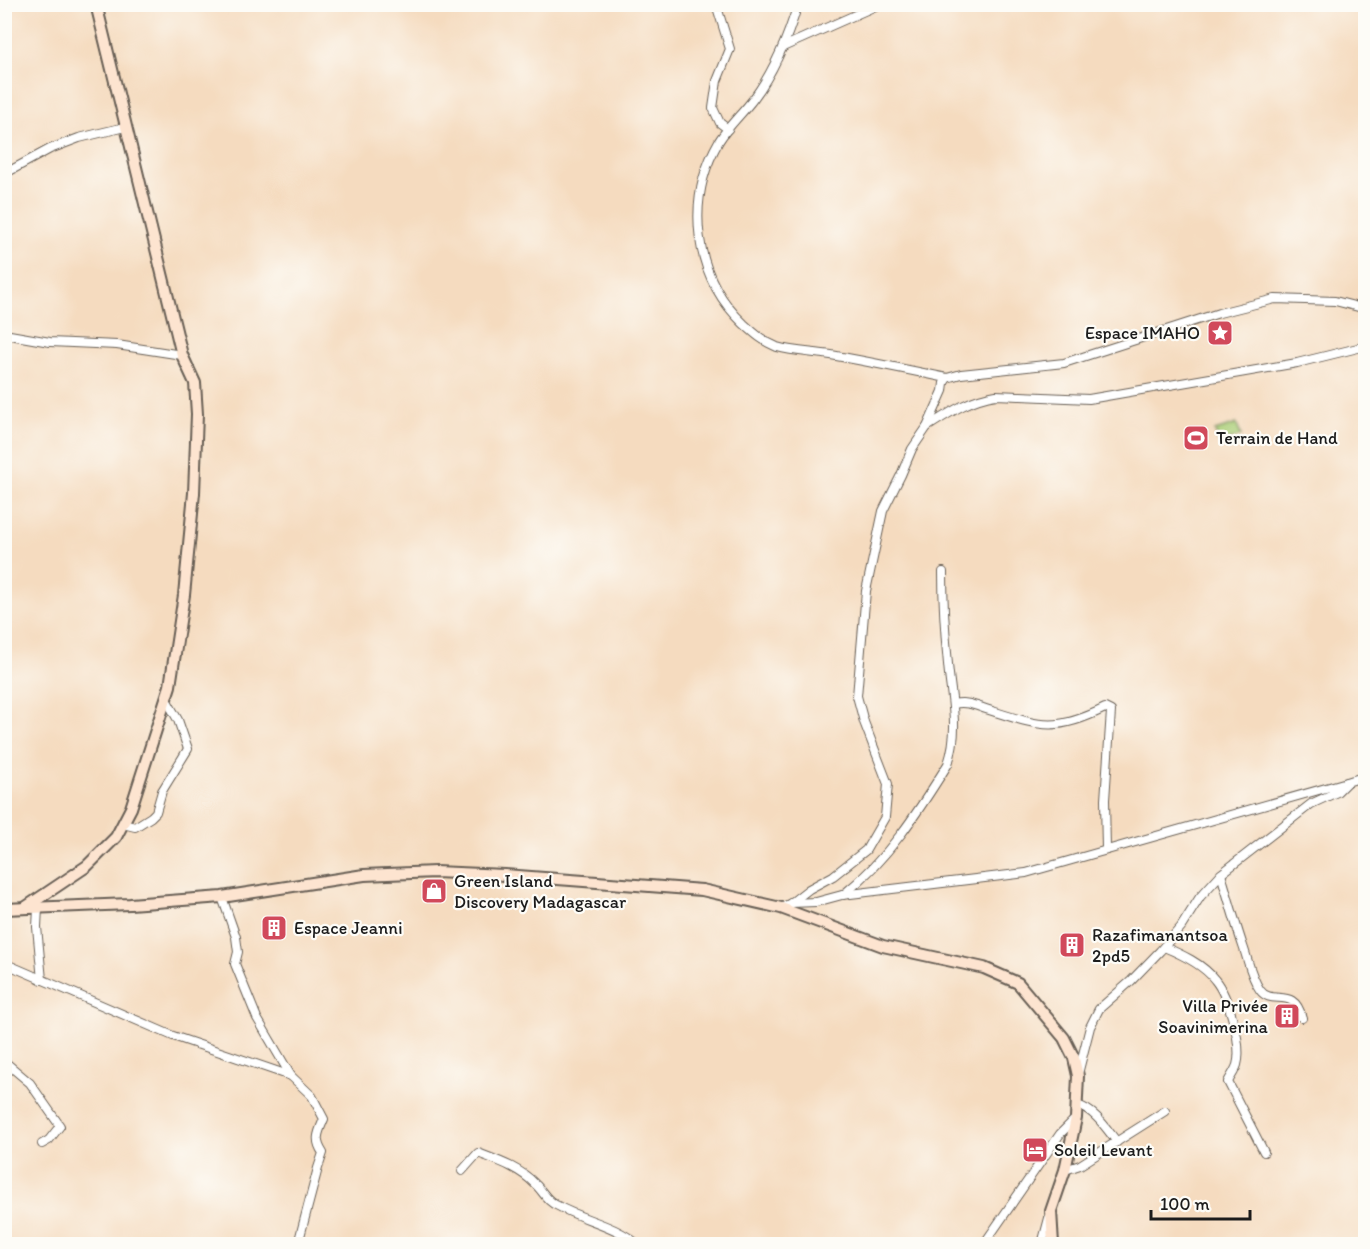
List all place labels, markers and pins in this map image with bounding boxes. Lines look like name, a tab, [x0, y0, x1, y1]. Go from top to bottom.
place icon: Espace IMAHO	[1205, 318, 1235, 348]
place label: Espace IMAHO	[1085, 322, 1200, 344]
sports icon: Terrain de Hand	[1181, 423, 1211, 453]
place label: Terrain de Hand	[1216, 427, 1338, 449]
place label: Green Island Discovery Madagascar	[454, 870, 627, 913]
shop icon: Green Island Discovery Madagascar	[419, 876, 449, 906]
building icon: Espace Jeanni	[259, 913, 289, 943]
place label: Espace Jeanni	[294, 917, 403, 939]
place label: Razafimanantsoa 2pd5	[1092, 924, 1228, 967]
building icon: Razafimanantsoa 2pd5	[1057, 930, 1087, 960]
place label: Villa Privée Soavinimerina	[1158, 995, 1269, 1038]
building icon: Villa Privée Soavinimerina	[1272, 1001, 1302, 1031]
hotel icon: Soleil Levant	[1020, 1135, 1050, 1165]
place label: Soleil Levant	[1054, 1139, 1153, 1161]

